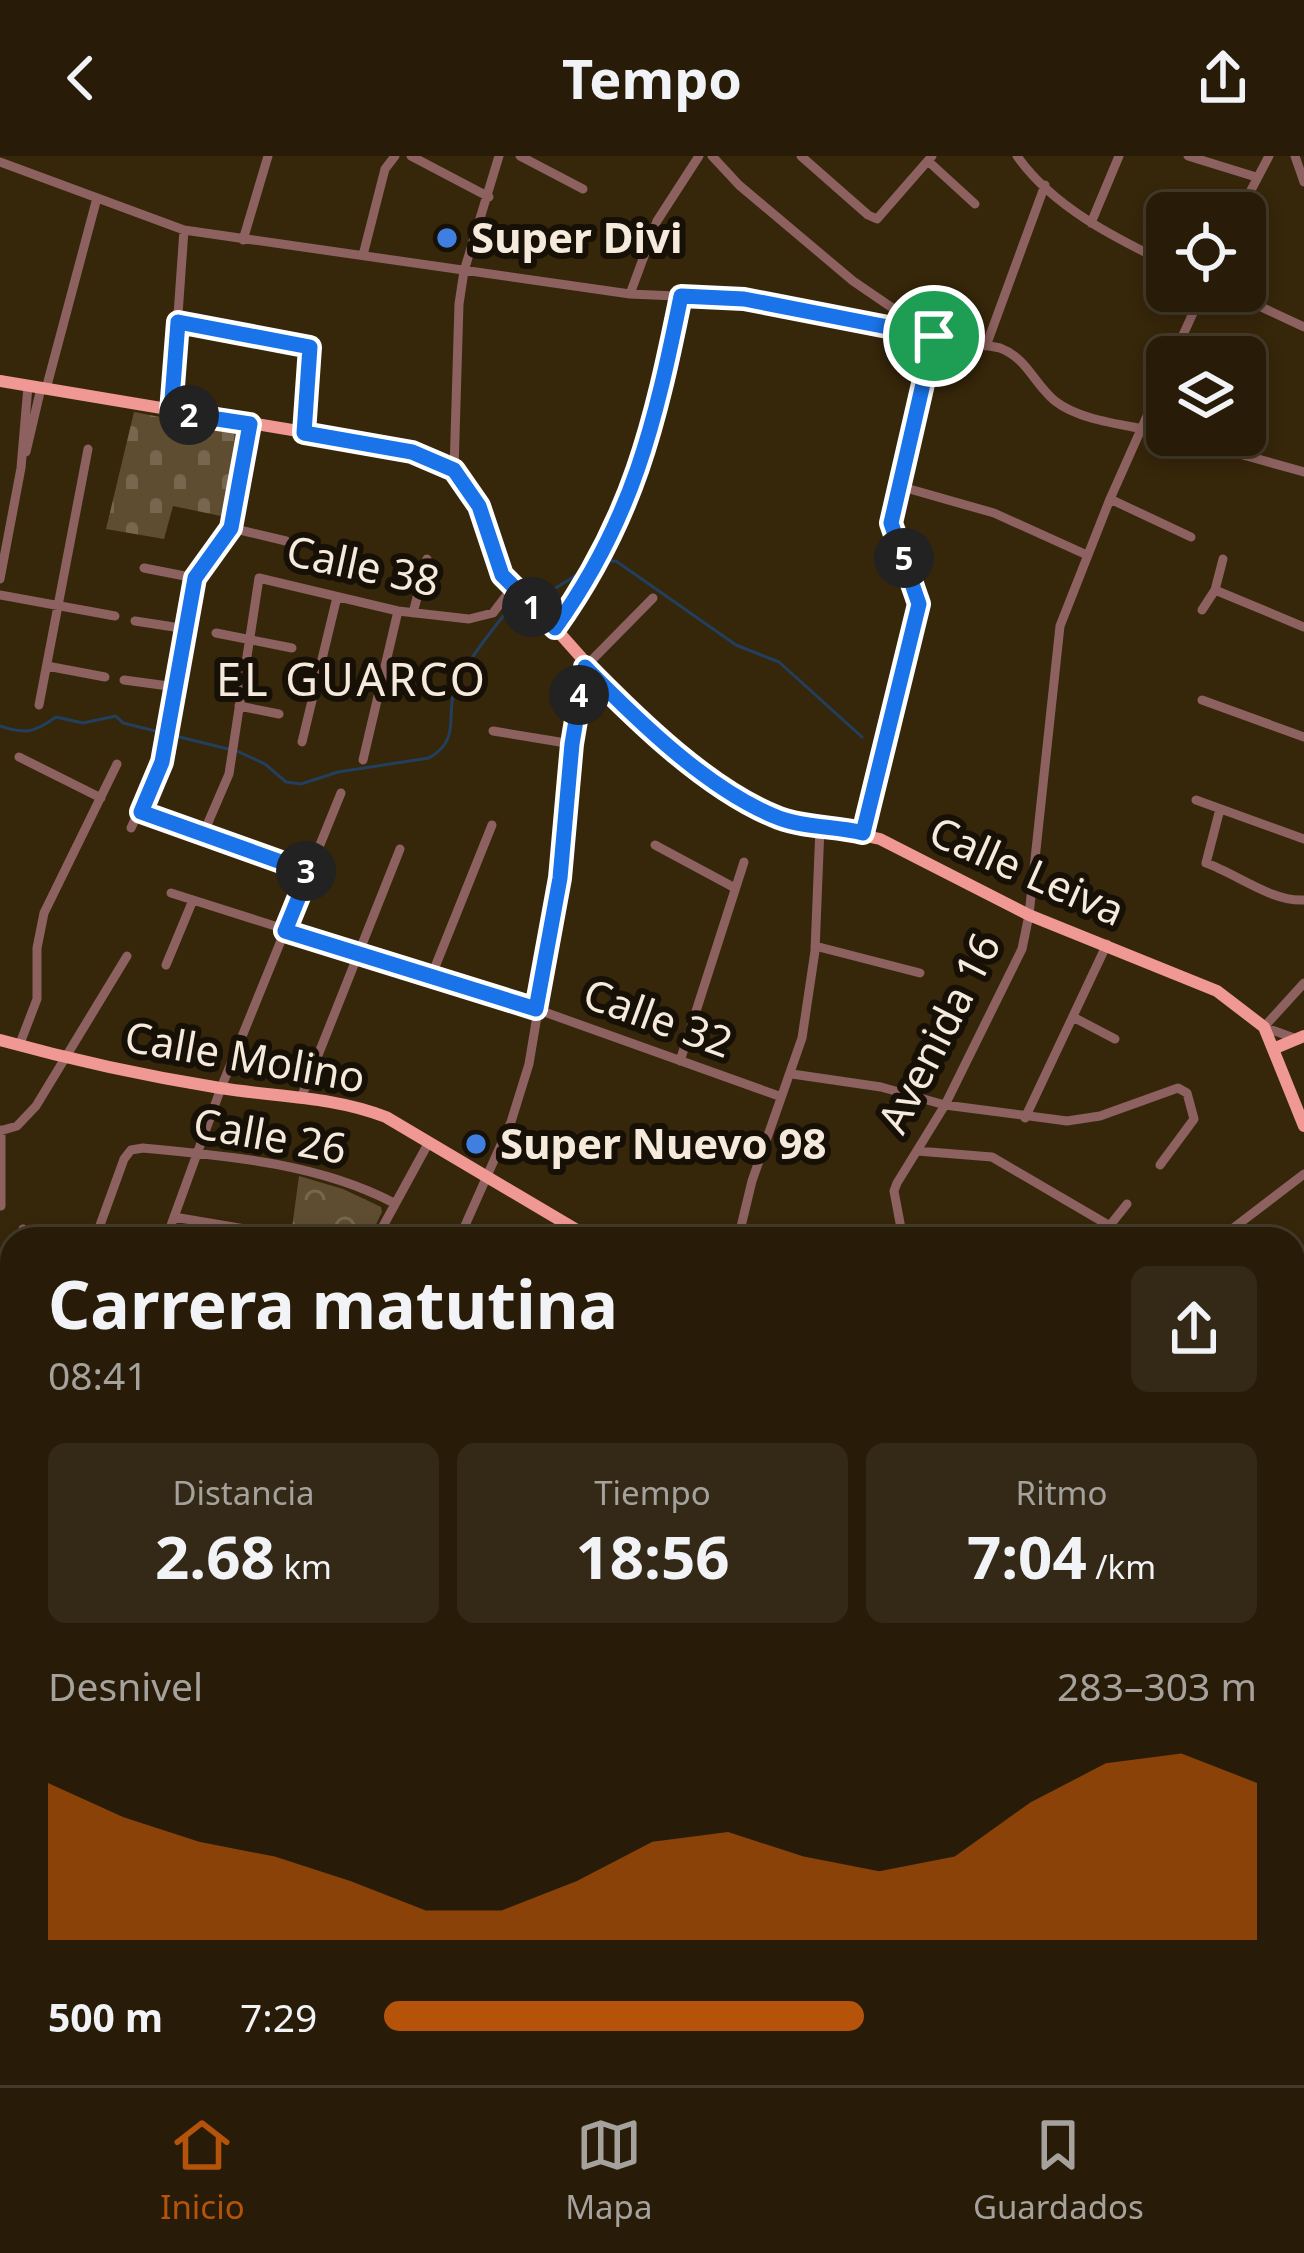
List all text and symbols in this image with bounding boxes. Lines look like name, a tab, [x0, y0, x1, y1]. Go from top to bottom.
text: Tempo	[562, 41, 742, 115]
icon: back	[48, 45, 114, 111]
icon: share	[1190, 45, 1256, 111]
map controls	[1146, 192, 1266, 456]
button: locate	[1146, 192, 1266, 312]
place label: Super Divi	[471, 208, 683, 265]
marker: Super Divi	[434, 225, 460, 251]
pin	[883, 285, 985, 387]
icon: arrive	[901, 303, 967, 369]
button: layers	[1146, 336, 1266, 456]
pin: 2	[159, 385, 219, 445]
text: 2	[180, 392, 198, 437]
street label: Calle 38	[282, 521, 445, 608]
pin: 5	[874, 528, 934, 588]
text: 5	[895, 535, 913, 580]
pin: 1	[502, 577, 562, 637]
text: 1	[523, 584, 541, 629]
district label: EL GUARCO	[216, 648, 488, 709]
pin: 4	[549, 665, 609, 725]
text: 4	[570, 672, 588, 717]
street label: Calle Leiva	[921, 801, 1134, 938]
pin: 3	[276, 841, 336, 901]
text: 3	[297, 848, 315, 893]
street label: Avenida 16	[863, 923, 1012, 1142]
street label: Calle 32	[576, 963, 741, 1070]
street label: Calle Molino	[121, 1006, 370, 1105]
street label: Calle 26	[189, 1093, 351, 1176]
place label: Super Nuevo 98	[500, 1114, 827, 1171]
marker: Super Nuevo 98	[463, 1131, 489, 1157]
text: Carrera matutina	[48, 1258, 618, 1348]
button: share	[1131, 1266, 1257, 1392]
text: 08:41	[48, 1348, 148, 1401]
text: Distancia	[172, 1470, 315, 1515]
text: Tiempo	[594, 1470, 711, 1515]
text: Ritmo	[1016, 1470, 1107, 1515]
text: 2.68	[155, 1515, 275, 1597]
text: 18:56	[575, 1515, 730, 1597]
text: 7:04	[967, 1515, 1087, 1597]
text: km	[275, 1544, 332, 1589]
text: /km	[1087, 1544, 1156, 1589]
text: Desnivel	[48, 1659, 203, 1712]
text: 283–303 m	[1057, 1659, 1257, 1712]
text: 500 m	[48, 1990, 163, 2043]
text: 7:29	[240, 1990, 317, 2043]
tab: Inicio	[160, 2112, 245, 2229]
tab: Mapa	[565, 2112, 652, 2229]
tab: Guardados	[973, 2112, 1144, 2229]

